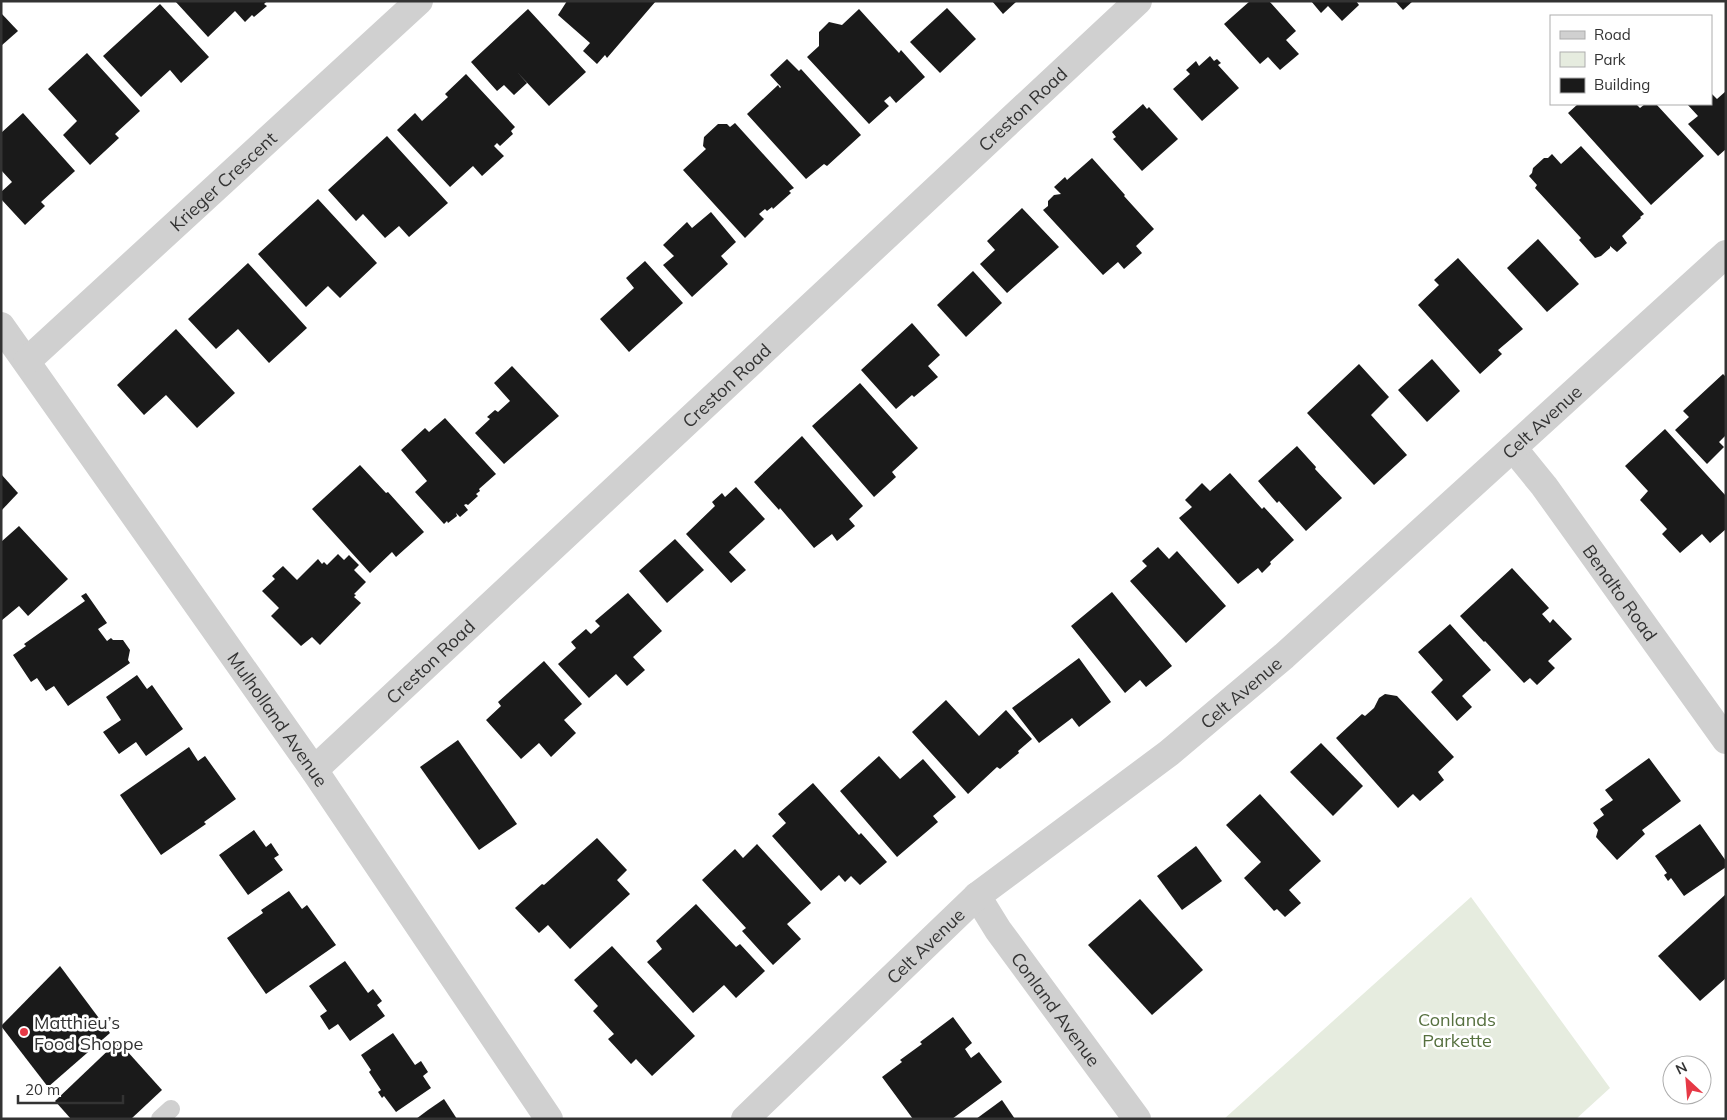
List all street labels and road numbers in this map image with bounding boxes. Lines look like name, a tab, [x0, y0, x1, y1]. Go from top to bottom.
street label: Creston Road	[973, 62, 1072, 156]
street label: Krieger Crescent	[165, 126, 281, 236]
street label: Creston Road	[677, 338, 776, 432]
street label: Celt Avenue	[1497, 380, 1586, 464]
street label: Benalto Road	[1578, 540, 1663, 645]
street label: Creston Road	[381, 614, 480, 709]
street label: Mulholland Avenue	[223, 647, 333, 791]
street label: Celt Avenue	[1195, 652, 1286, 733]
street label: Celt Avenue	[881, 903, 969, 989]
street label: Conland Avenue	[1006, 947, 1106, 1071]

